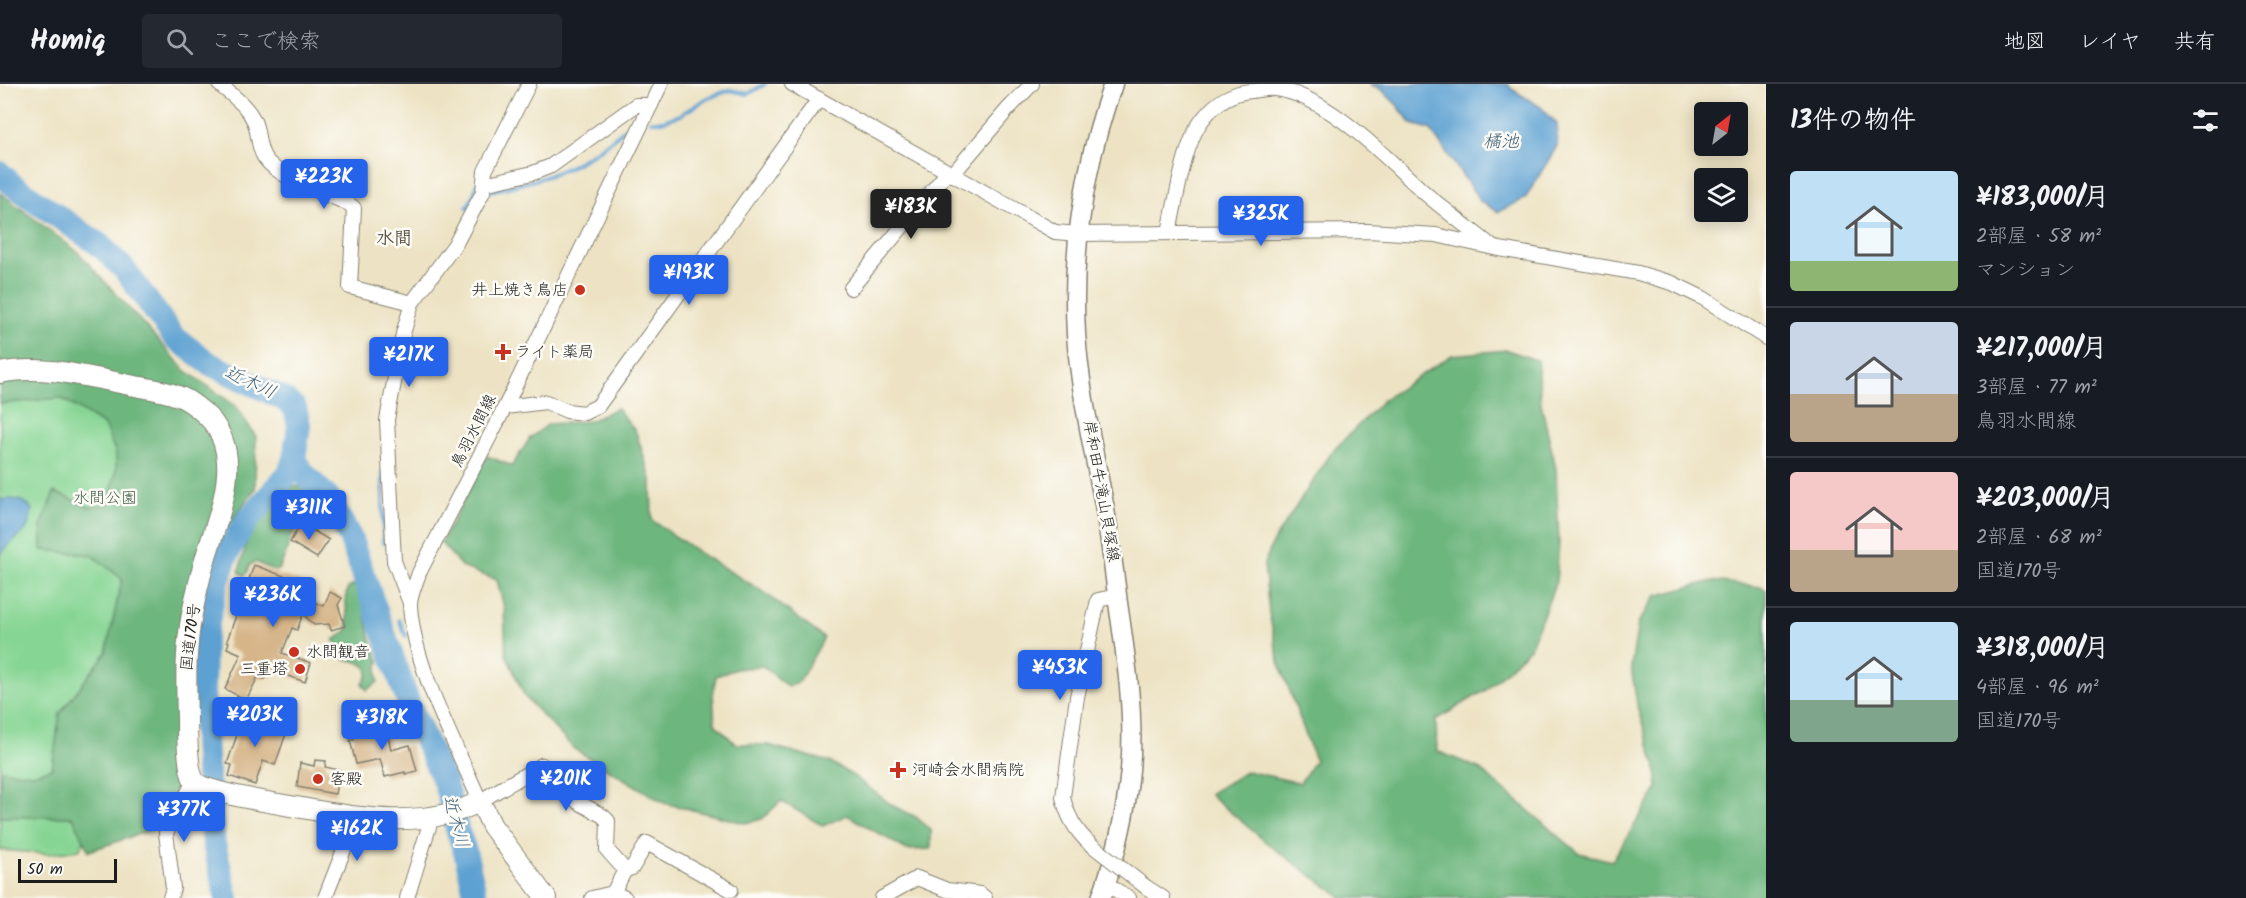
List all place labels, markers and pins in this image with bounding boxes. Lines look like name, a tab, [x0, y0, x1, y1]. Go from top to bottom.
pin: ¥223K	[282, 159, 366, 210]
pin: ¥183K	[869, 189, 953, 240]
pin: ¥325K	[1219, 196, 1303, 247]
pin: ¥193K	[647, 255, 731, 306]
place label: 井上焼き鳥店	[472, 278, 568, 303]
marker: 井上焼き鳥店	[573, 283, 587, 297]
pin: ¥217K	[367, 337, 451, 388]
place label: ライト薬局	[515, 340, 594, 365]
marker: ライト薬局	[496, 345, 510, 359]
pin: ¥311K	[267, 490, 351, 541]
pin: ¥236K	[231, 577, 315, 628]
place label: 水間観音	[306, 640, 370, 665]
marker: 水間観音	[287, 645, 301, 659]
pin: ¥453K	[1018, 650, 1102, 701]
place label: 三重塔	[240, 657, 288, 682]
marker: 三重塔	[293, 662, 307, 676]
pin: ¥203K	[213, 697, 297, 748]
pin: ¥318K	[340, 700, 424, 751]
place label: 河崎会水間病院	[912, 758, 1024, 783]
pin: ¥201K	[524, 761, 608, 812]
marker: 河崎会水間病院	[889, 761, 907, 779]
place label: 客殿	[330, 767, 362, 792]
marker: 客殿	[311, 772, 325, 786]
pin: ¥377K	[142, 792, 226, 843]
pin: ¥162K	[315, 811, 399, 862]

